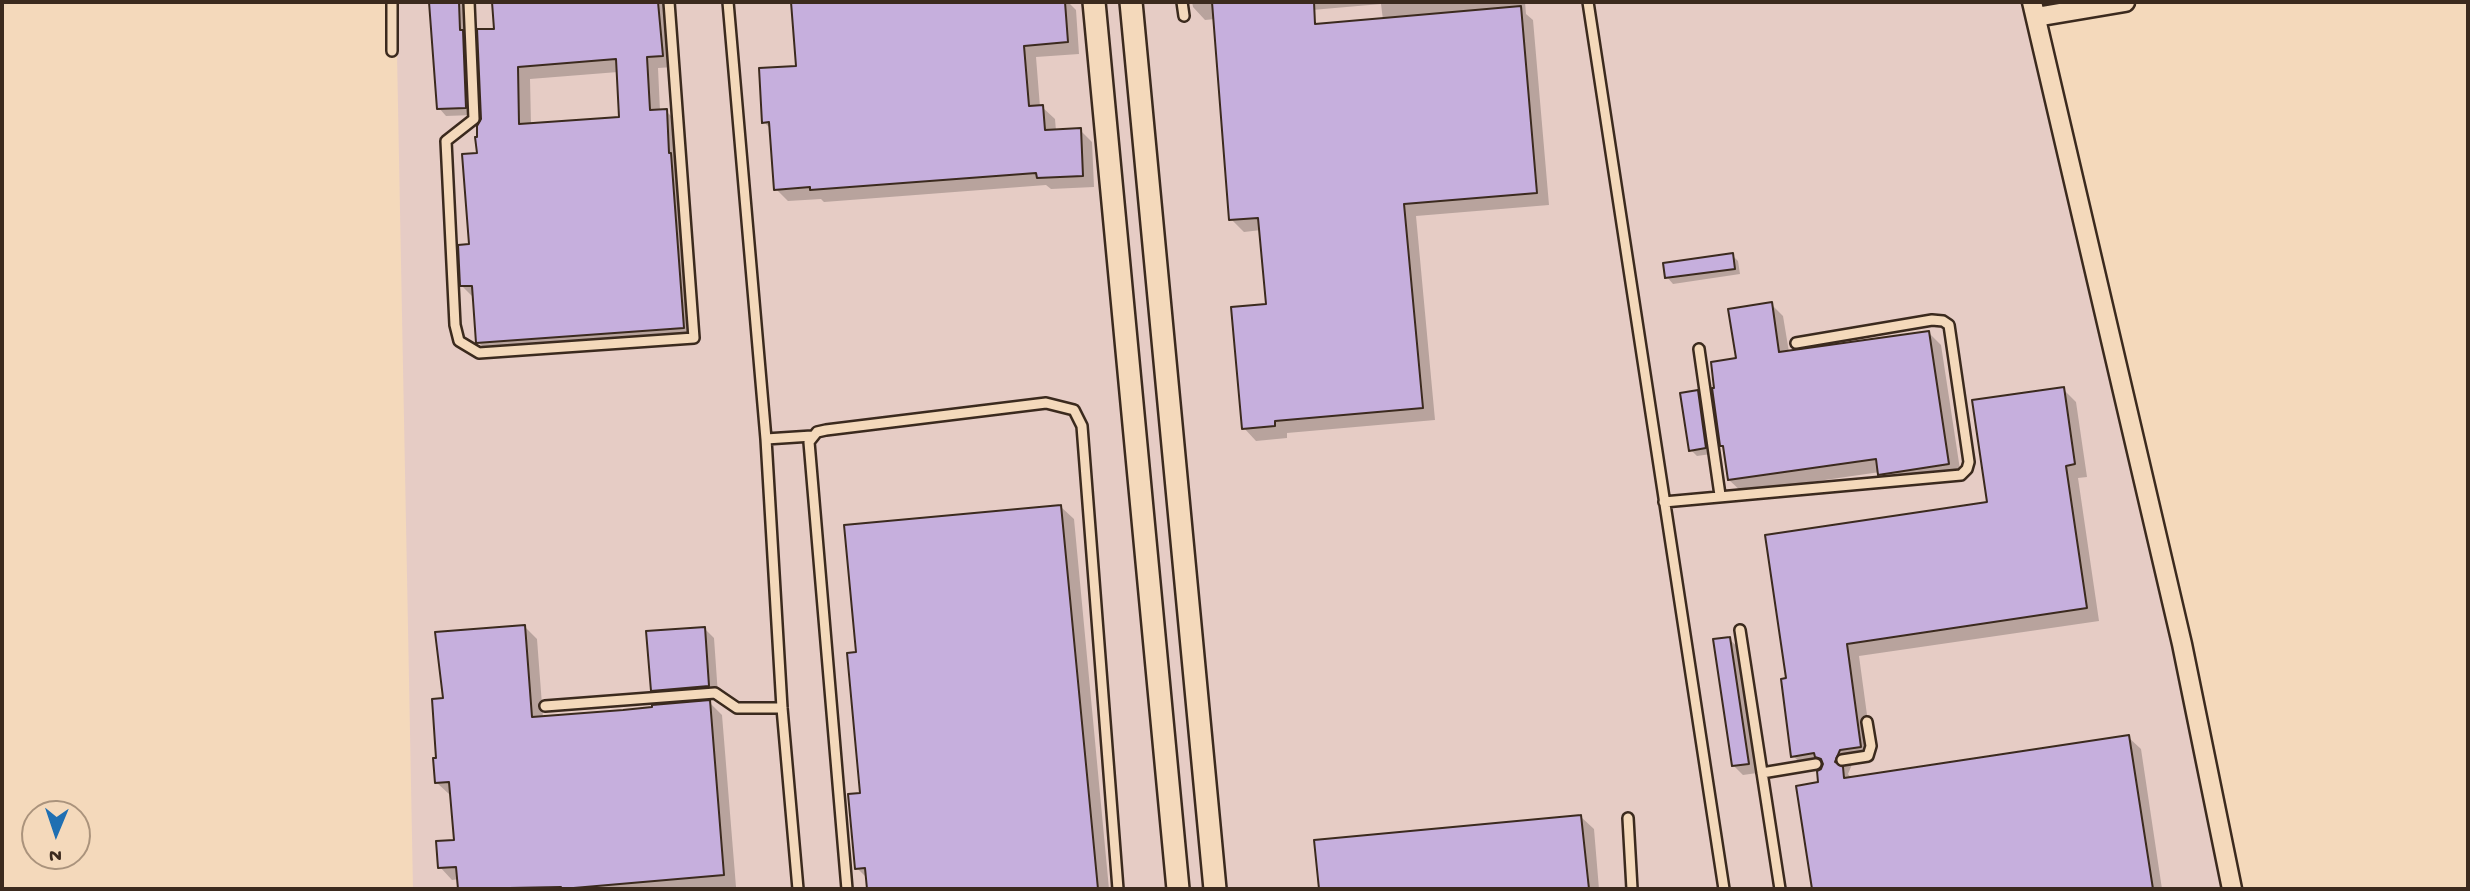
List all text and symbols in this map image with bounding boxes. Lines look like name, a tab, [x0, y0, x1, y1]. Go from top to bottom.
north arrow	[21, 800, 91, 870]
text: N	[49, 843, 62, 866]

